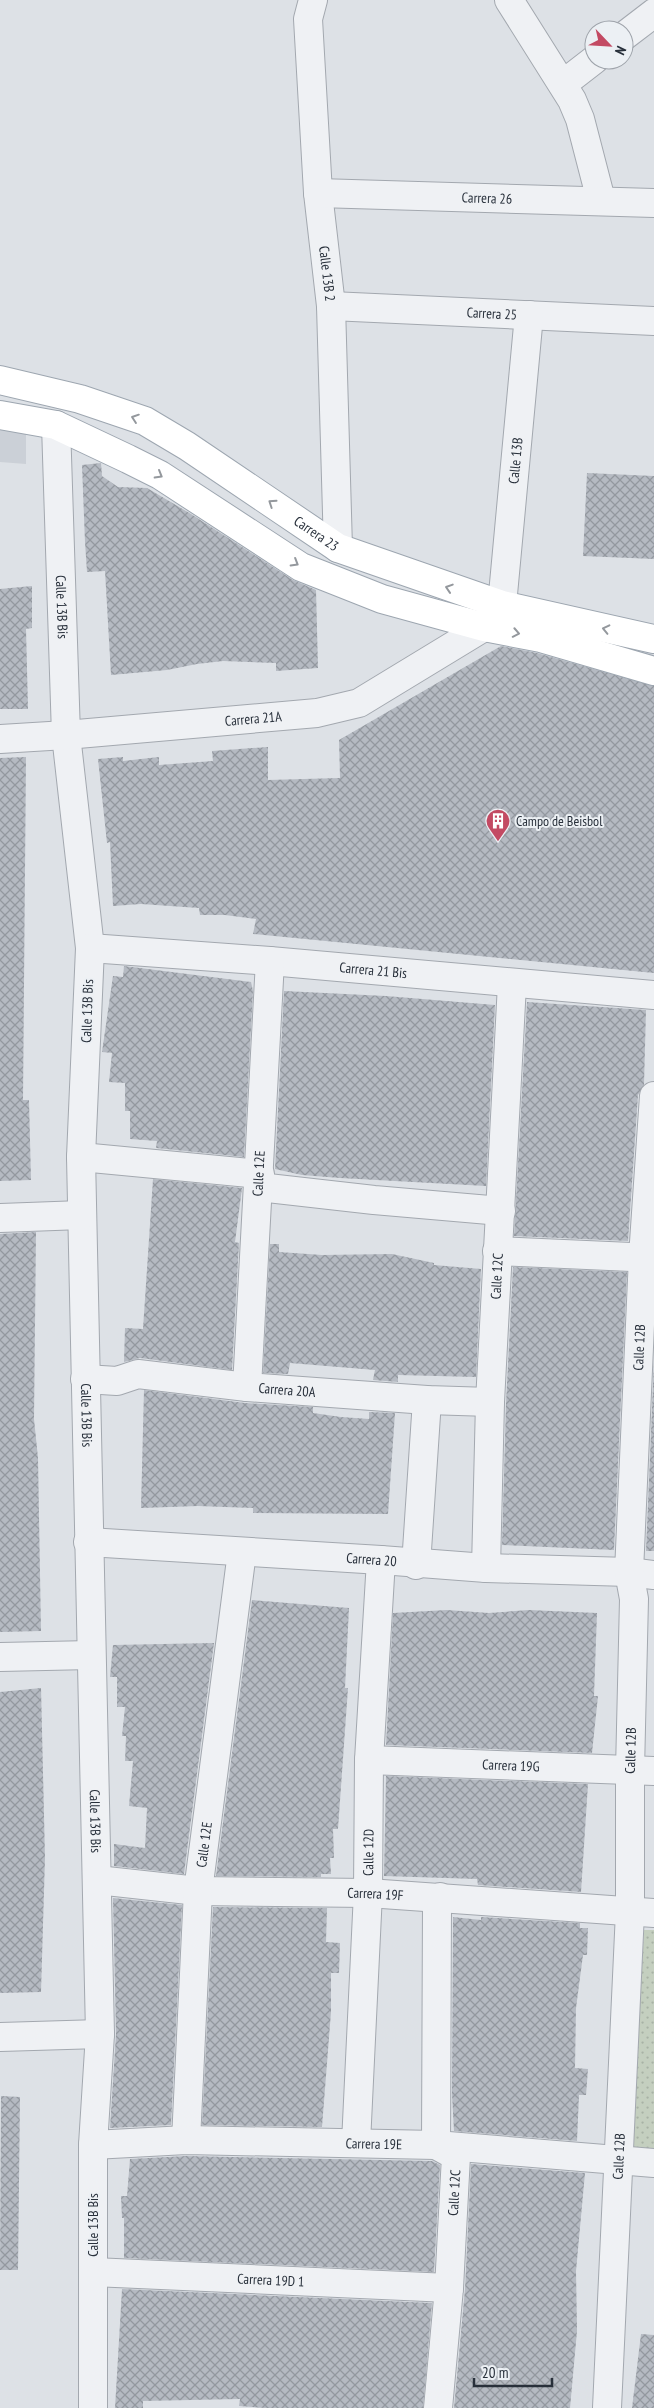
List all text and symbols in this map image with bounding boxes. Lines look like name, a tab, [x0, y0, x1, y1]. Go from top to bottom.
north arrow	[584, 20, 634, 70]
text: N	[611, 43, 631, 58]
street label: Carrera 26	[461, 188, 512, 208]
street label: Calle 13B 2	[315, 245, 339, 302]
street label: Carrera 25	[466, 303, 517, 324]
one-way arrow	[131, 414, 140, 424]
street label: Calle 13B	[504, 437, 527, 485]
one-way arrow	[153, 469, 162, 479]
one-way arrow	[269, 500, 278, 510]
street label: Carrera 23	[291, 512, 342, 555]
one-way arrow	[290, 557, 299, 566]
street label: Calle 13B Bis	[52, 575, 72, 639]
one-way arrow	[446, 584, 454, 594]
one-way arrow	[602, 624, 611, 635]
one-way arrow	[512, 627, 521, 638]
street label: Carrera 21A	[224, 707, 283, 730]
building icon: Campo de Beisbol	[485, 808, 511, 842]
place label: Campo de Beisbol	[516, 812, 603, 830]
street label: Carrera 21 Bis	[339, 958, 408, 982]
street label: Calle 13B Bis	[77, 979, 97, 1043]
street label: Calle 12E	[248, 1150, 269, 1197]
street label: Calle 12C	[486, 1252, 507, 1300]
street label: Calle 12B	[629, 1324, 649, 1371]
street label: Carrera 20A	[258, 1379, 316, 1401]
street label: Calle 13B Bis	[77, 1383, 96, 1448]
street label: Carrera 20	[346, 1549, 397, 1570]
street label: Calle 12B	[621, 1727, 640, 1774]
street label: Carrera 19G	[482, 1755, 540, 1776]
street label: Calle 13B Bis	[86, 1789, 105, 1853]
street label: Calle 12E	[192, 1821, 216, 1869]
street label: Calle 12D	[359, 1829, 377, 1876]
street label: Carrera 19F	[347, 1884, 404, 1904]
street label: Calle 12B	[609, 2133, 629, 2180]
street label: Carrera 19E	[345, 2134, 402, 2153]
street label: Calle 12C	[444, 2169, 464, 2216]
street label: Calle 13B Bis	[84, 2193, 102, 2257]
street label: Carrera 19D 1	[237, 2269, 305, 2290]
scale bar	[474, 2356, 552, 2388]
text: 20 m	[482, 2363, 508, 2382]

